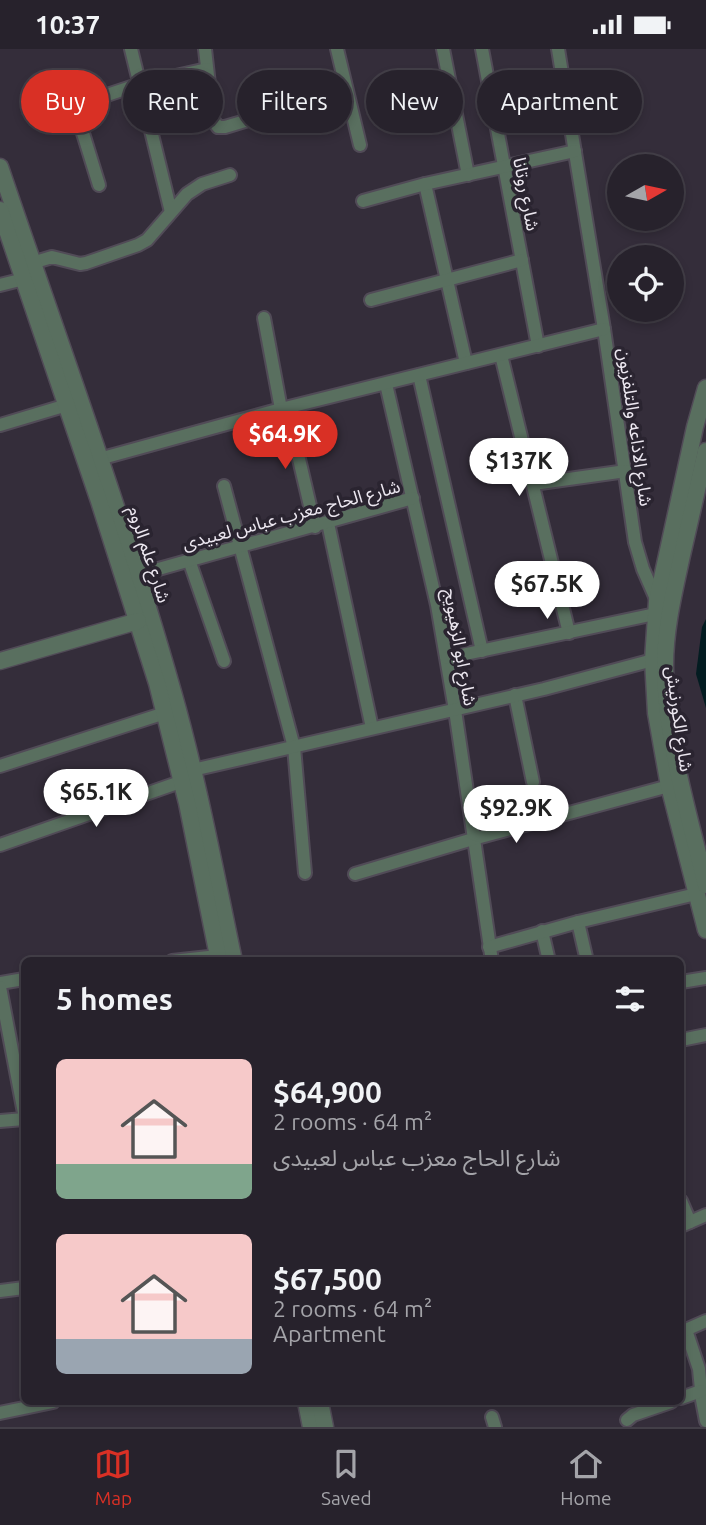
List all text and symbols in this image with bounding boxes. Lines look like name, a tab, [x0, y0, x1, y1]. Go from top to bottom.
text: 10:37	[35, 10, 100, 39]
chip: Buy	[21, 70, 109, 133]
chip: Rent	[123, 70, 223, 133]
chip: Filters	[237, 70, 352, 133]
chip: New	[366, 70, 463, 133]
chip: Apartment	[477, 70, 642, 133]
north arrow	[607, 154, 684, 231]
map controls	[607, 154, 684, 322]
street label: شارع روتانا	[505, 155, 544, 233]
button: locate	[607, 245, 684, 322]
street label: شارع الاذاعه والتلفزيون	[610, 347, 657, 508]
pin: $64.9K	[228, 411, 342, 471]
text: $64.9K	[249, 421, 321, 446]
pin: $137K	[470, 439, 568, 498]
text: $137K	[485, 448, 553, 473]
street label: شارع الحاج معزب عباس لعبيدى	[180, 475, 404, 558]
street label: شارع علم الروم	[120, 503, 175, 607]
pin: $67.5K	[490, 561, 604, 621]
text: $67.5K	[511, 571, 583, 596]
street label: شارع ابو الزهيويج	[436, 587, 481, 708]
street label: شارع الكورنيش	[658, 665, 697, 774]
pin: $65.1K	[39, 769, 153, 829]
text: $65.1K	[60, 779, 132, 804]
pin: $92.9K	[459, 785, 573, 845]
text: $92.9K	[480, 795, 552, 820]
icon: filters	[611, 980, 649, 1018]
text: 5 homes	[56, 982, 173, 1016]
text: $64,900	[273, 1075, 382, 1109]
icon: home	[112, 1087, 196, 1171]
text: 2 rooms · 64 m²	[273, 1109, 432, 1134]
text: شارع الحاج معزب عباس لعبيدى	[273, 1145, 561, 1170]
icon: home	[112, 1262, 196, 1346]
text: $67,500	[273, 1262, 382, 1296]
text: 2 rooms · 64 m²	[273, 1296, 432, 1321]
text: Apartment	[273, 1321, 386, 1346]
tab: Map	[94, 1445, 132, 1509]
tab: Saved	[321, 1445, 372, 1509]
tab: Home	[560, 1445, 612, 1509]

